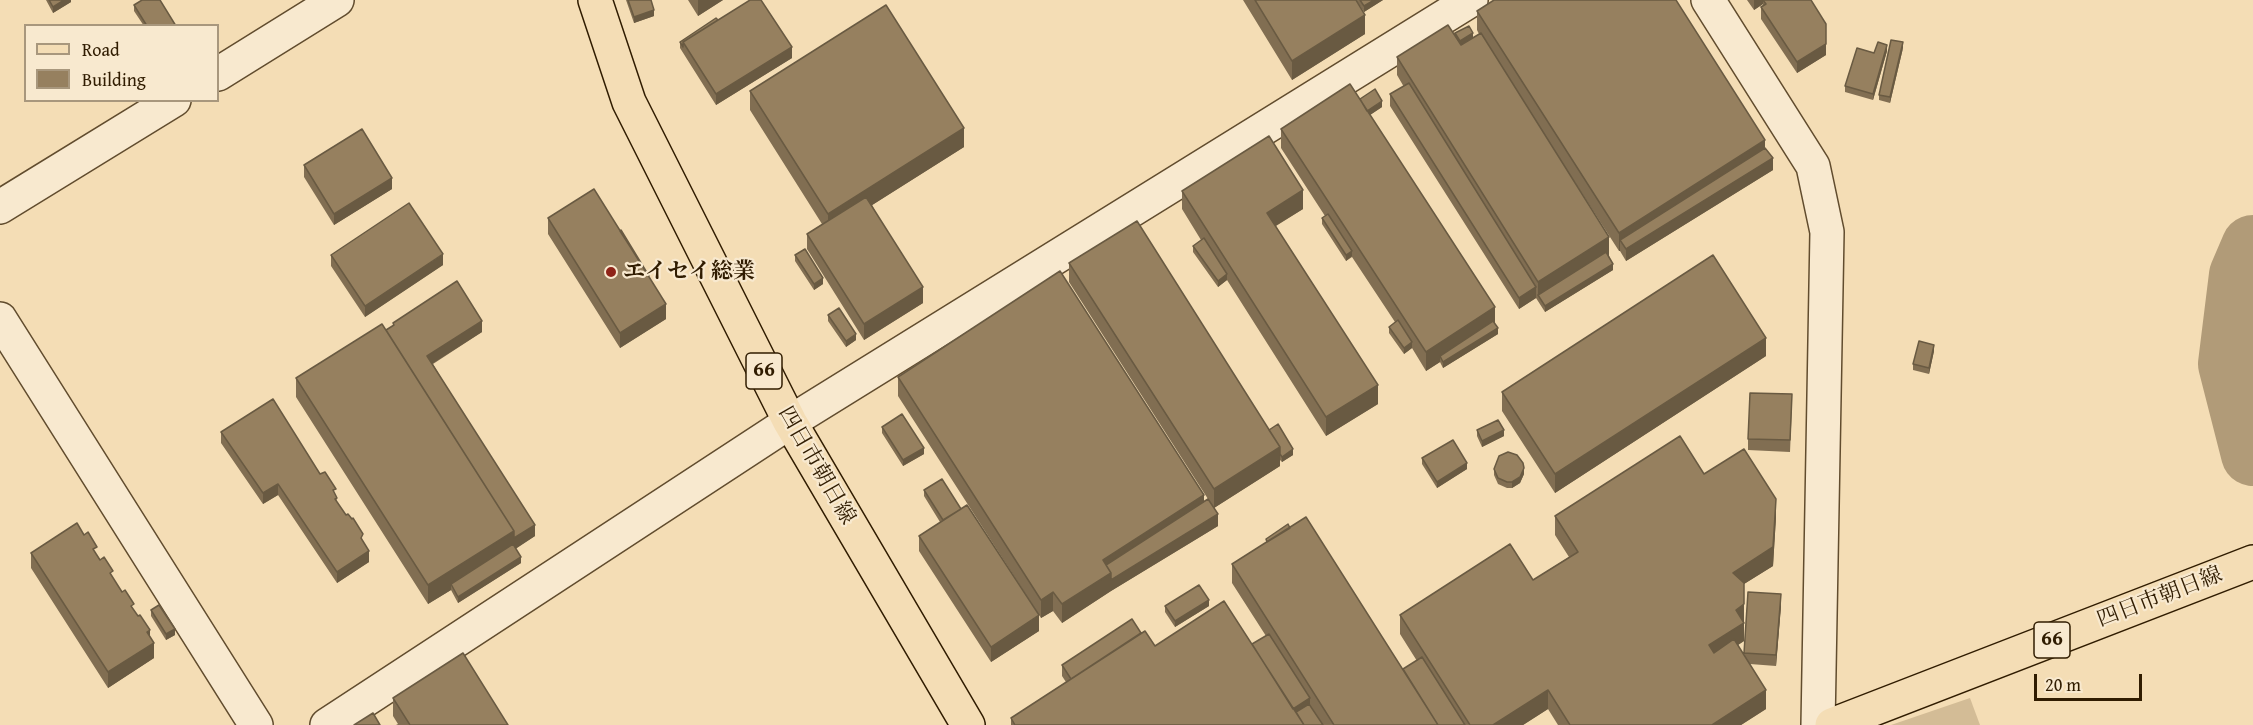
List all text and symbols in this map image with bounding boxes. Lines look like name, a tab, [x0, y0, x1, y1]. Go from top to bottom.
legend	[24, 24, 219, 102]
text: Road	[82, 36, 120, 63]
text: Building	[82, 66, 146, 93]
place label: エイセイ総業	[623, 259, 755, 285]
marker: エイセイ総業	[604, 265, 618, 279]
road number: 66	[746, 353, 782, 389]
street label: 四日市朝日線	[772, 402, 860, 530]
street label: 四日市朝日線	[2094, 562, 2226, 634]
road number: 66	[2034, 622, 2070, 658]
scale bar	[2037, 662, 2145, 700]
text: 20 m	[2045, 671, 2081, 698]

